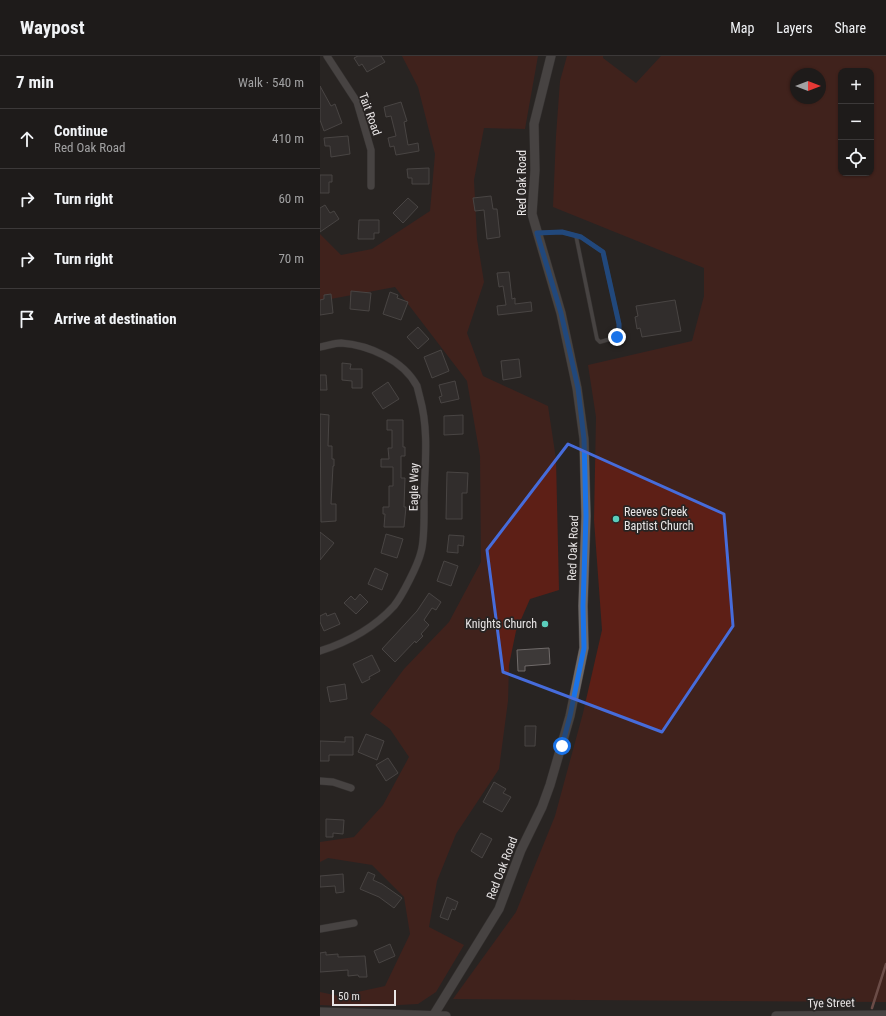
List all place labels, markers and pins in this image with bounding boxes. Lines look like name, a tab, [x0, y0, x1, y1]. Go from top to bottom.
place label: Reeves Creek Baptist Church	[624, 505, 694, 533]
marker: Reeves Creek Baptist Church	[611, 514, 621, 524]
place label: Knights Church	[465, 617, 537, 631]
marker: Knights Church	[540, 619, 550, 629]

